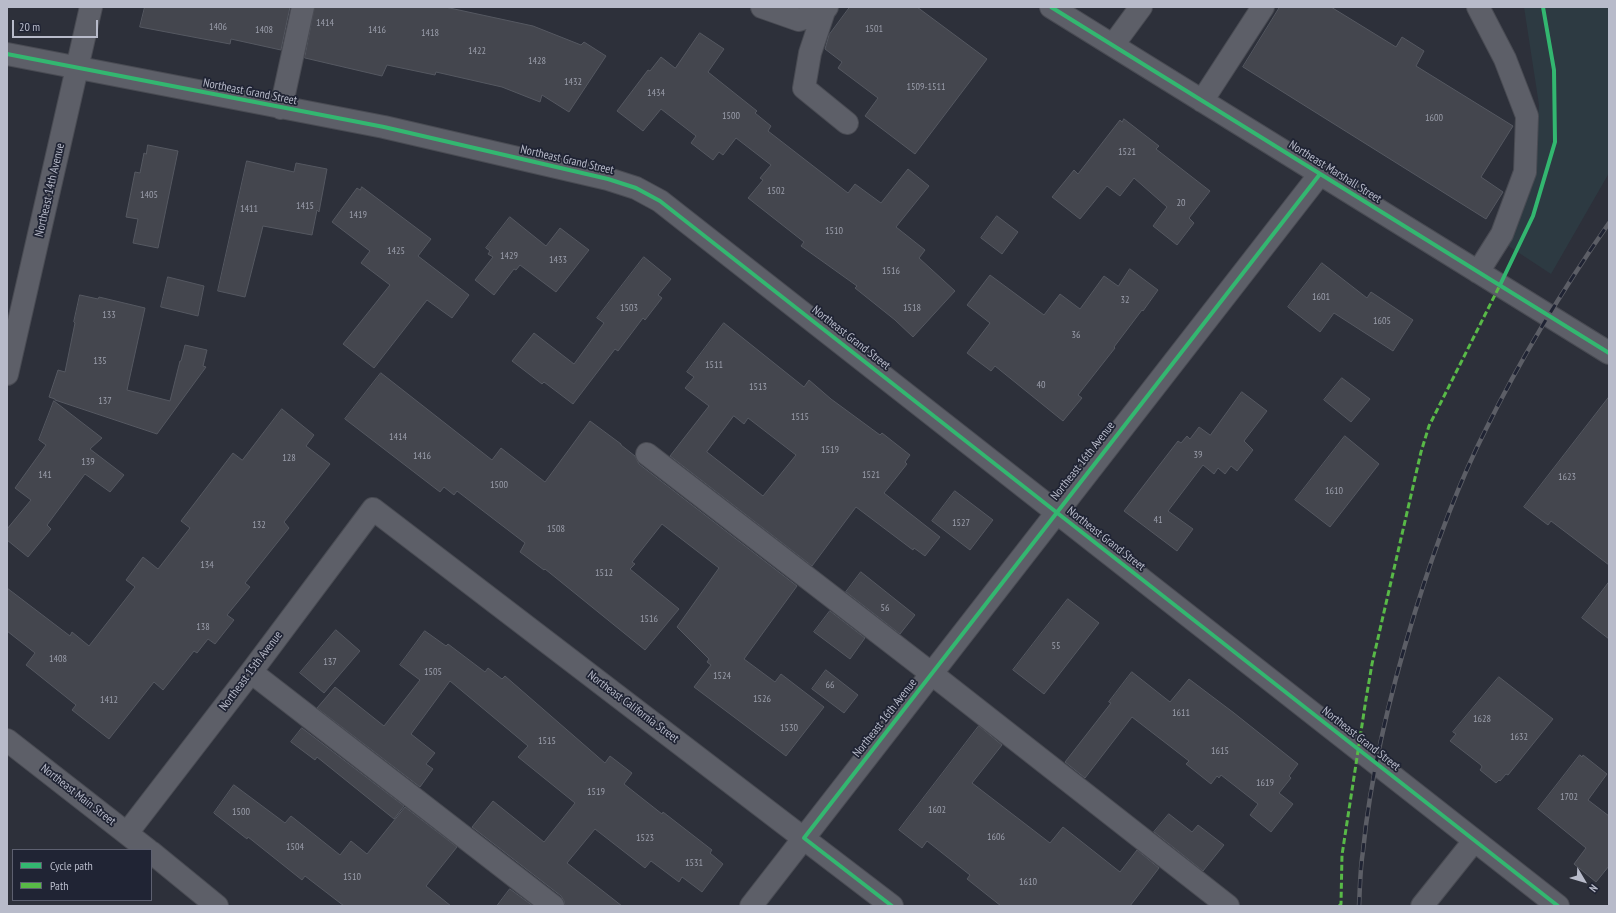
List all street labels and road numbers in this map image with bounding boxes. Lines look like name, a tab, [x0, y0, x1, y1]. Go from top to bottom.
street label: Northeast Grand Street	[202, 76, 298, 108]
street label: Northeast Marshall Street	[1286, 138, 1384, 206]
street label: Northeast 14th Avenue	[32, 142, 68, 238]
street label: Northeast Grand Street	[519, 142, 615, 178]
street label: Northeast Grand Street	[809, 303, 893, 373]
street label: Northeast 16th Avenue	[1048, 419, 1118, 503]
street label: Northeast Grand Street	[1064, 504, 1148, 574]
street label: Northeast 15th Avenue	[216, 628, 286, 714]
street label: Northeast California Street	[585, 668, 681, 746]
street label: Northeast 16th Avenue	[850, 676, 920, 760]
street label: Northeast Grand Street	[1319, 704, 1403, 774]
street label: Northeast Main Street	[38, 761, 118, 829]

